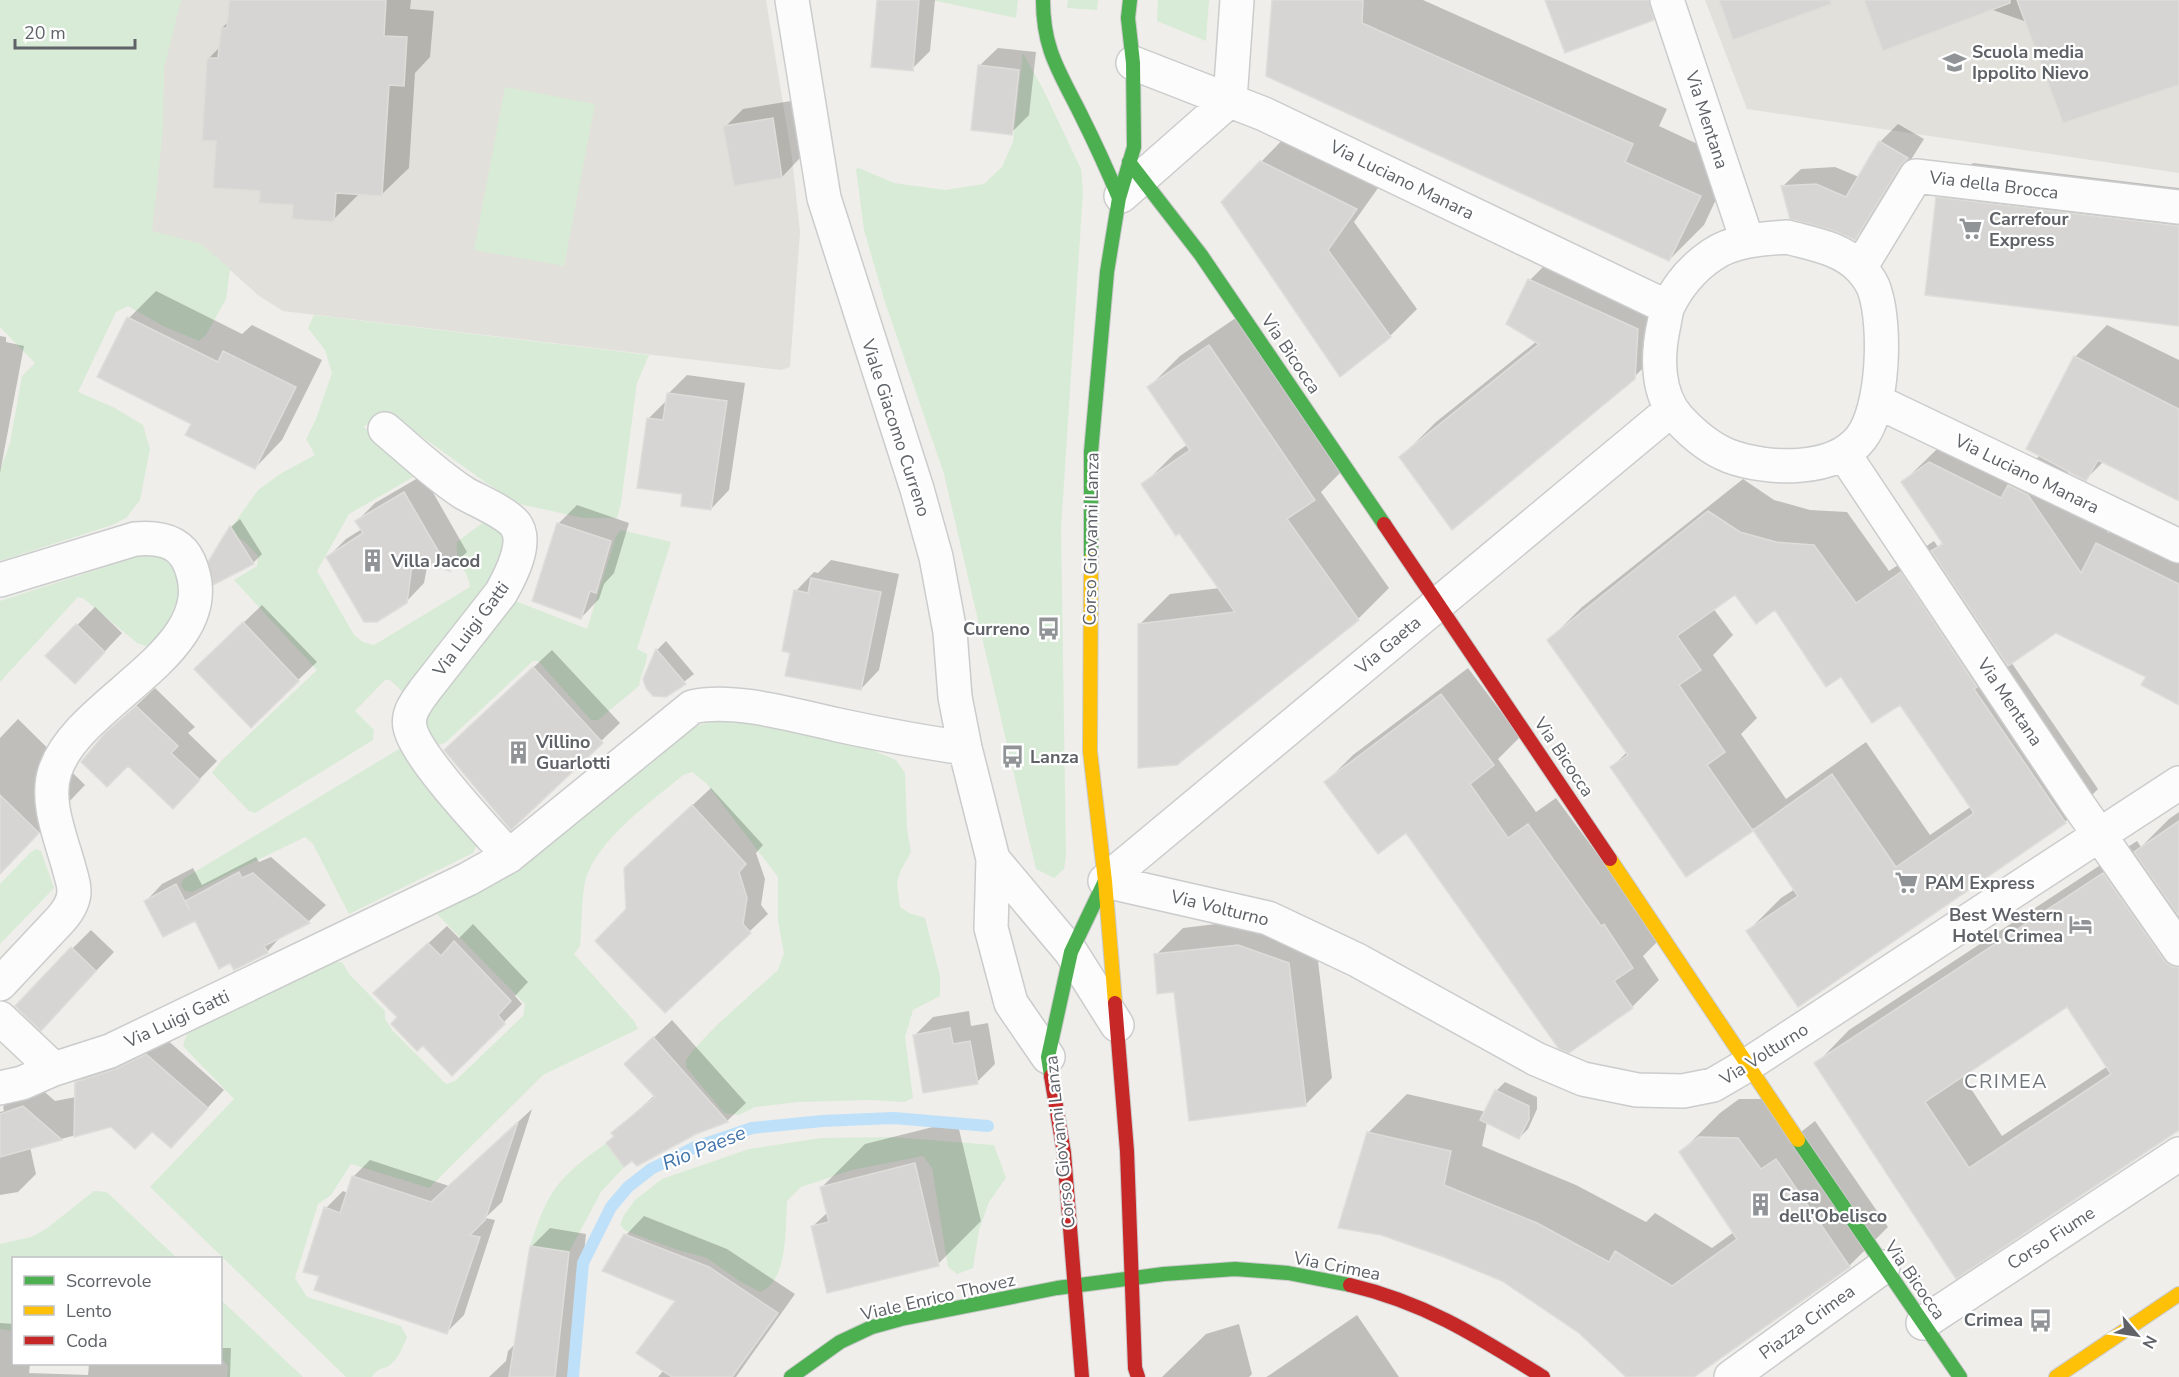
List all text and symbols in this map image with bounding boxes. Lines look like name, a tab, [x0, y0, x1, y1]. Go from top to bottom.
scale bar	[15, 12, 135, 50]
text: 20 m	[24, 21, 66, 45]
place label: Scuola media Ippolito Nievo	[1972, 40, 2089, 85]
school or university icon: Scuola media Ippolito Nievo	[1941, 49, 1967, 75]
street label: Via Mentana	[1680, 67, 1734, 172]
street label: Via Luciano Manara	[1325, 134, 1478, 225]
street label: Via della Brocca	[1927, 165, 2060, 205]
place label: Carrefour Express	[1989, 207, 2069, 252]
supermarket icon: Carrefour Express	[1958, 216, 1984, 242]
street label: Via Bicocca	[1255, 309, 1326, 399]
street label: Viale Giacomo Curreno	[856, 335, 936, 520]
street label: Via Luciano Manara	[1950, 428, 2103, 519]
street label: Corso Giovanni Lanza	[1077, 452, 1105, 626]
building icon: Villa Jacod	[360, 548, 386, 574]
place label: Villa Jacod	[390, 549, 480, 573]
street label: Via Luigi Gatti	[427, 577, 515, 682]
street label: Via Gaeta	[1349, 610, 1426, 680]
bus stop icon: Curreno	[1035, 616, 1061, 642]
place label: Curreno	[963, 617, 1030, 641]
street label: Via Mentana	[1971, 652, 2048, 751]
street label: Via Bicocca	[1528, 712, 1599, 802]
place label: Villino Guarlotti	[535, 730, 610, 775]
building icon: Villino Guarlotti	[505, 739, 531, 765]
bus stop icon: Lanza	[999, 744, 1025, 770]
place label: Lanza	[1030, 745, 1079, 769]
supermarket icon: PAM Express	[1894, 870, 1920, 896]
place label: PAM Express	[1925, 871, 2035, 895]
street label: Via Volturno	[1167, 884, 1272, 932]
place label: Best Western Hotel Crimea	[1949, 903, 2063, 948]
hotel icon: Best Western Hotel Crimea	[2068, 912, 2094, 938]
street label: Via Luigi Gatti	[120, 984, 233, 1054]
street label: Via Volturno	[1714, 1017, 1813, 1091]
street label: Corso Giovanni Lanza	[1039, 1054, 1081, 1230]
district label: CRIMEA	[1964, 1068, 2048, 1095]
water label: Rio Paese	[658, 1119, 750, 1177]
place label: Casa dell'Obelisco	[1779, 1183, 1887, 1228]
building icon: Casa dell'Obelisco	[1748, 1192, 1774, 1218]
street label: Corso Fiume	[2002, 1201, 2100, 1275]
street label: Via Bicocca	[1878, 1235, 1951, 1324]
street label: Via Crimea	[1291, 1246, 1382, 1286]
legend	[12, 1257, 222, 1365]
street label: Viale Enrico Thovez	[858, 1268, 1017, 1327]
text: Scorrevole	[66, 1269, 151, 1293]
street label: Piazza Crimea	[1754, 1279, 1860, 1365]
text: Lento	[66, 1299, 112, 1323]
north arrow	[2107, 1305, 2167, 1365]
bus stop icon: Crimea	[2028, 1307, 2054, 1333]
place label: Crimea	[1964, 1308, 2023, 1332]
text: Coda	[66, 1329, 108, 1353]
text: N	[2137, 1331, 2162, 1352]

